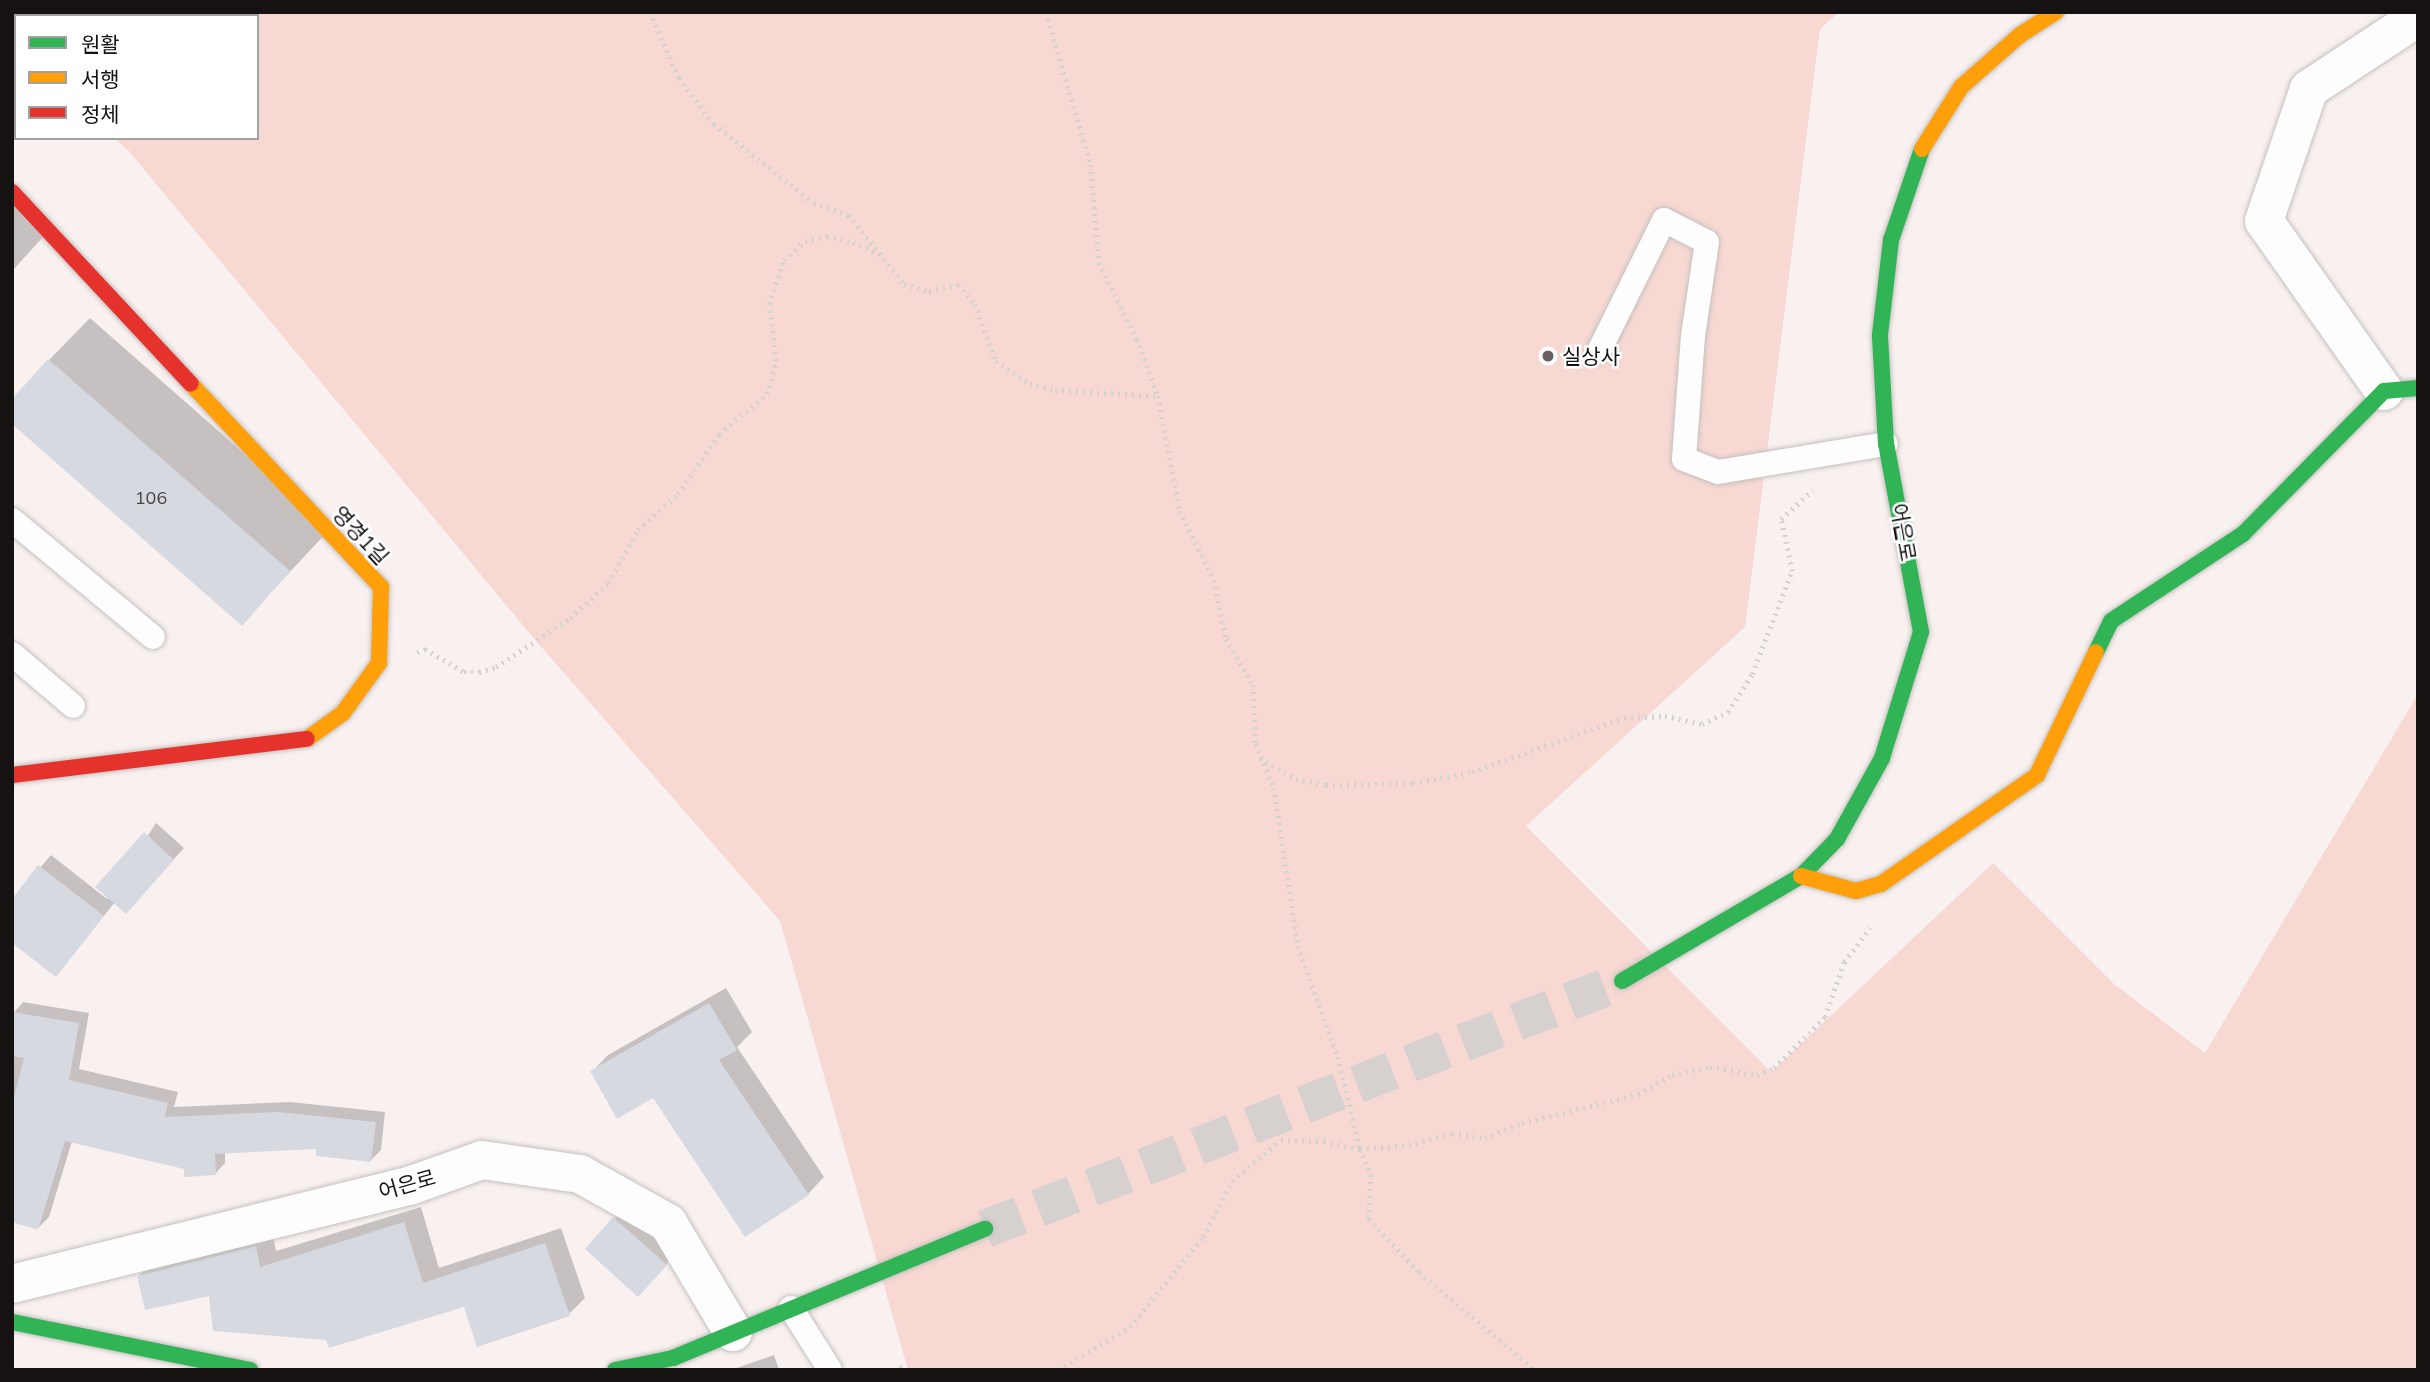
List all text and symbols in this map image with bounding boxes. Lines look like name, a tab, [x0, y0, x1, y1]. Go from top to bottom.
legend	[14, 14, 259, 140]
text: 원활	[81, 31, 120, 57]
text: 서행	[81, 66, 120, 92]
text: 정체	[81, 101, 120, 127]
place label: 실상사	[1562, 343, 1620, 369]
marker: 실상사	[1540, 348, 1556, 364]
house number: 106	[135, 487, 167, 509]
street label: 영경1길	[328, 501, 394, 569]
street label: 어은로	[1887, 501, 1921, 563]
street label: 어은로	[376, 1164, 438, 1204]

